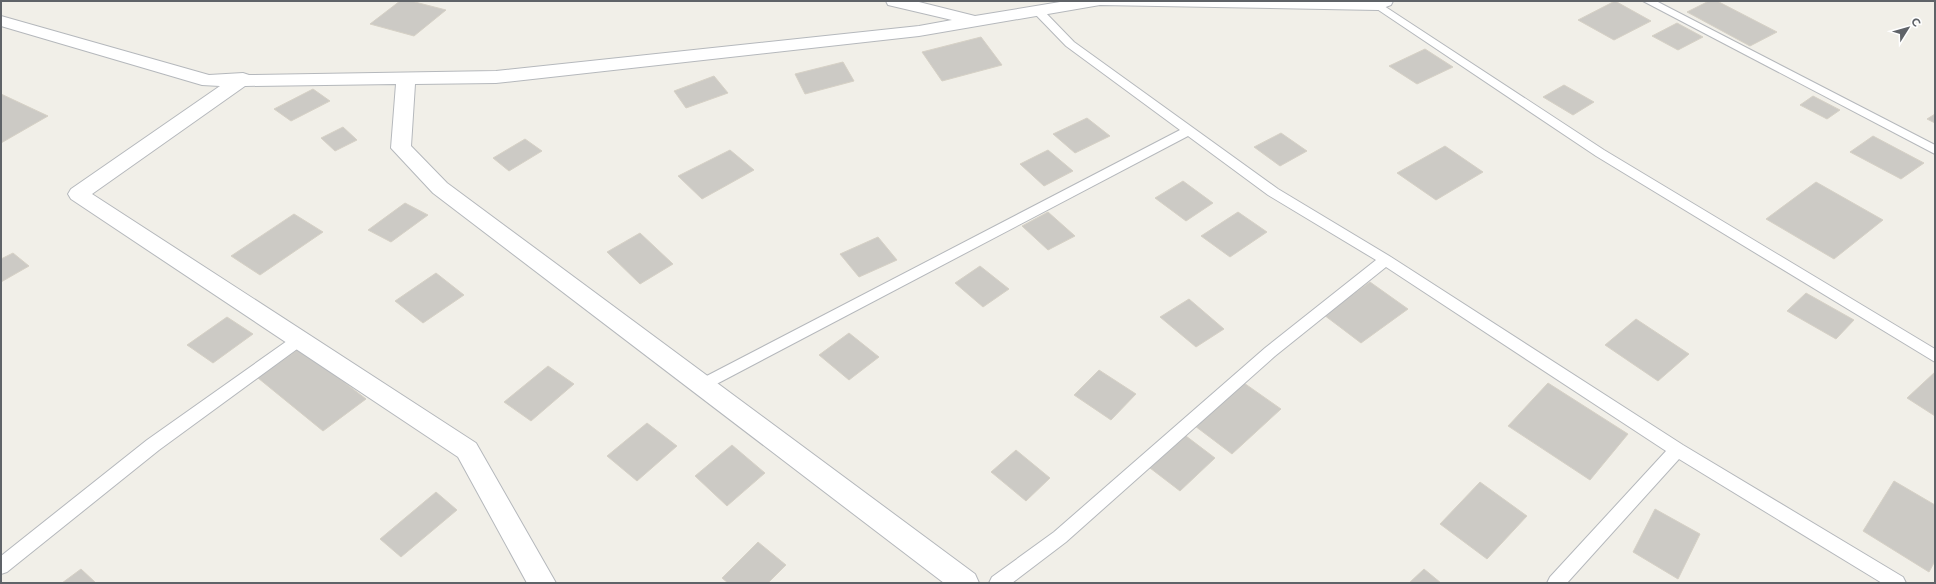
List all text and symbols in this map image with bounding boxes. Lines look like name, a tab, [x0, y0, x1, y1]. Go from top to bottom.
north arrow	[1888, 8, 1928, 48]
text: С	[1908, 15, 1924, 29]

